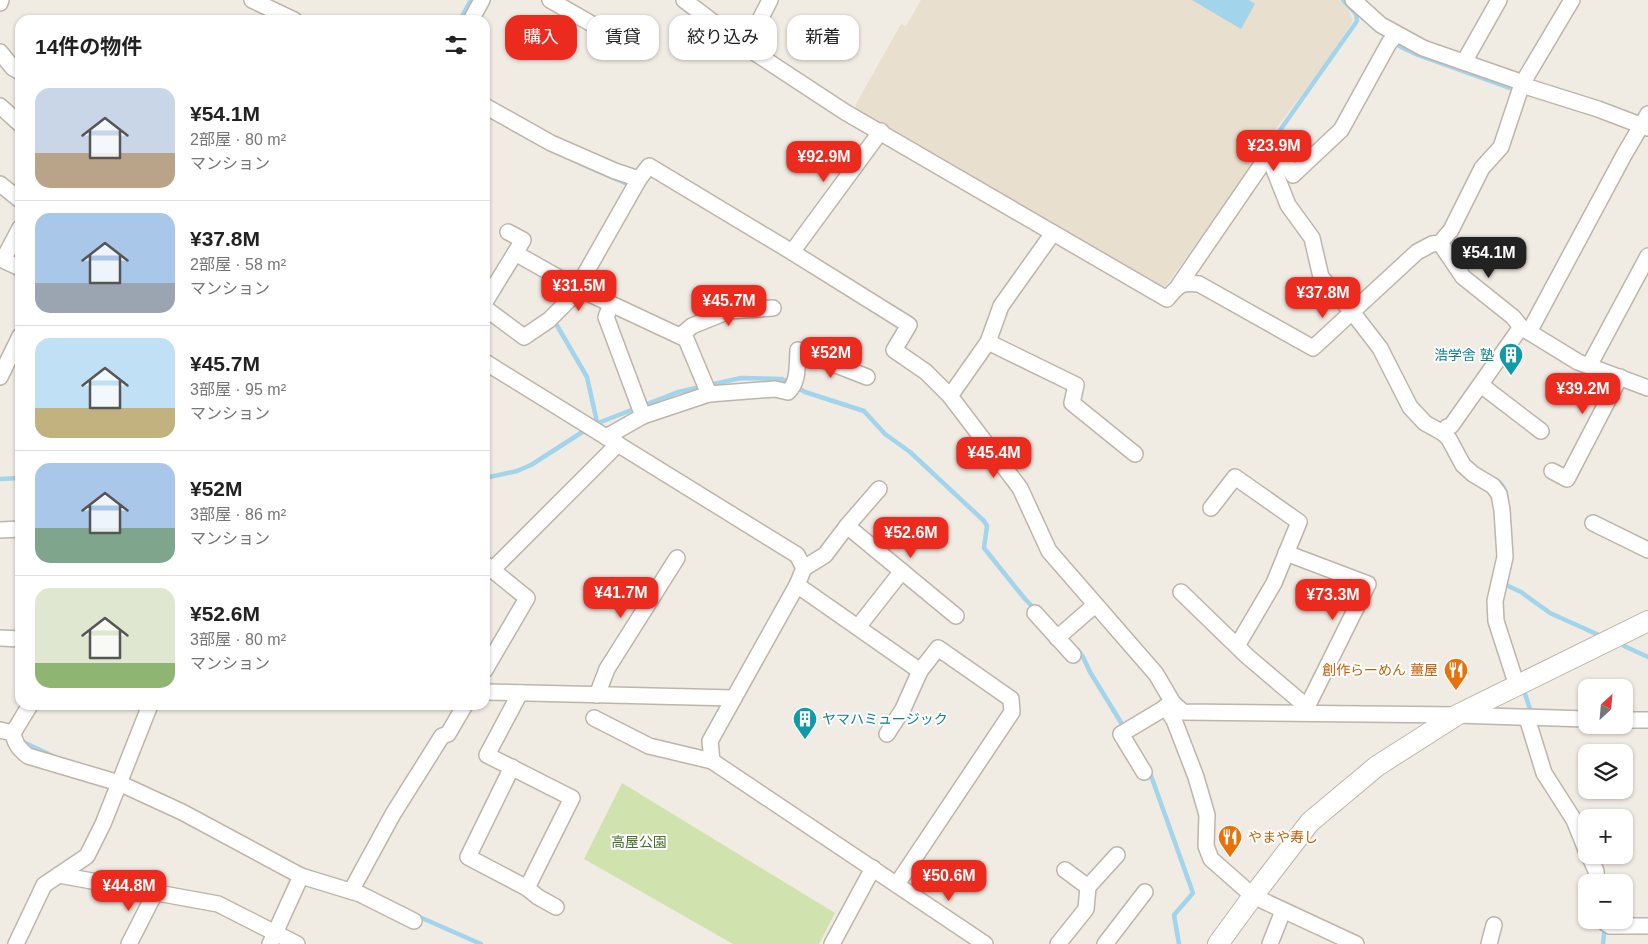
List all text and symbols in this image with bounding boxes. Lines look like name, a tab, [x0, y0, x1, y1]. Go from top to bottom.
chip: 購入	[505, 15, 577, 60]
chip: 賃貸	[587, 15, 659, 60]
chip: 絞り込み	[669, 15, 777, 60]
chip: 新着	[787, 15, 859, 60]
icon: filters	[442, 31, 470, 59]
text: 14件の物件	[35, 35, 142, 58]
text: ¥54.1M	[190, 102, 260, 125]
icon: home	[75, 108, 135, 168]
pin: ¥23.9M	[1233, 130, 1315, 172]
text: 2部屋 · 80 m²	[190, 131, 286, 148]
text: ¥23.9M	[1247, 137, 1301, 154]
pin: ¥92.9M	[783, 140, 865, 183]
text: ¥92.9M	[797, 148, 851, 165]
text: マンション	[190, 155, 270, 172]
text: ¥37.8M	[190, 227, 260, 250]
icon: home	[75, 233, 135, 293]
pin: ¥54.1M	[1448, 236, 1530, 279]
text: ¥54.1M	[1462, 244, 1516, 261]
text: 2部屋 · 58 m²	[190, 256, 286, 273]
pin: ¥31.5M	[538, 270, 620, 312]
pin: ¥37.8M	[1282, 276, 1364, 319]
text: ¥31.5M	[552, 277, 606, 294]
text: マンション	[190, 280, 270, 297]
pin: ¥45.7M	[688, 284, 770, 327]
text: ¥37.8M	[1296, 284, 1350, 301]
text: ¥45.7M	[702, 292, 756, 309]
pin: ¥52M	[801, 336, 861, 379]
building icon: 浩学舎 塾	[1498, 342, 1524, 376]
text: ¥52M	[811, 344, 851, 361]
place label: 浩学舎 塾	[1434, 347, 1494, 363]
text: ¥45.7M	[190, 352, 260, 375]
icon: home	[75, 358, 135, 418]
pin: ¥39.2M	[1542, 372, 1624, 415]
text: ¥39.2M	[1556, 380, 1610, 397]
text: 3部屋 · 95 m²	[190, 381, 286, 398]
text: マンション	[190, 405, 270, 422]
pin: ¥45.4M	[953, 436, 1035, 479]
text: ¥45.4M	[967, 444, 1021, 461]
text: ¥52M	[190, 477, 243, 500]
icon: home	[75, 483, 135, 543]
text: 3部屋 · 86 m²	[190, 506, 286, 523]
pin: ¥52.6M	[870, 516, 952, 559]
text: ¥52.6M	[884, 524, 938, 541]
text: マンション	[190, 530, 270, 547]
pin: ¥41.7M	[580, 576, 662, 619]
pin: ¥73.3M	[1292, 578, 1374, 621]
text: ¥41.7M	[594, 584, 648, 601]
text: ¥73.3M	[1306, 586, 1360, 603]
text: ¥52.6M	[190, 602, 260, 625]
icon: home	[75, 608, 135, 668]
text: 3部屋 · 80 m²	[190, 631, 286, 648]
text: マンション	[190, 655, 270, 672]
restaurant icon: 創作らーめん 薑屋	[1443, 657, 1469, 691]
place label: 創作らーめん 薑屋	[1322, 662, 1438, 678]
north arrow	[1578, 679, 1632, 734]
map controls	[1578, 679, 1633, 929]
building icon: ヤマハミュージック	[792, 706, 818, 740]
place label: ヤマハミュージック	[822, 711, 948, 727]
button: layers	[1578, 744, 1633, 799]
button: +	[1578, 809, 1633, 864]
restaurant icon: やまや寿し	[1217, 824, 1243, 858]
place label: やまや寿し	[1248, 829, 1318, 845]
park label: 高屋公園	[611, 834, 667, 850]
pin: ¥50.6M	[908, 860, 990, 902]
text: ¥50.6M	[922, 867, 976, 884]
pin: ¥44.8M	[88, 870, 170, 912]
button: −	[1578, 874, 1633, 929]
text: ¥44.8M	[102, 877, 156, 894]

